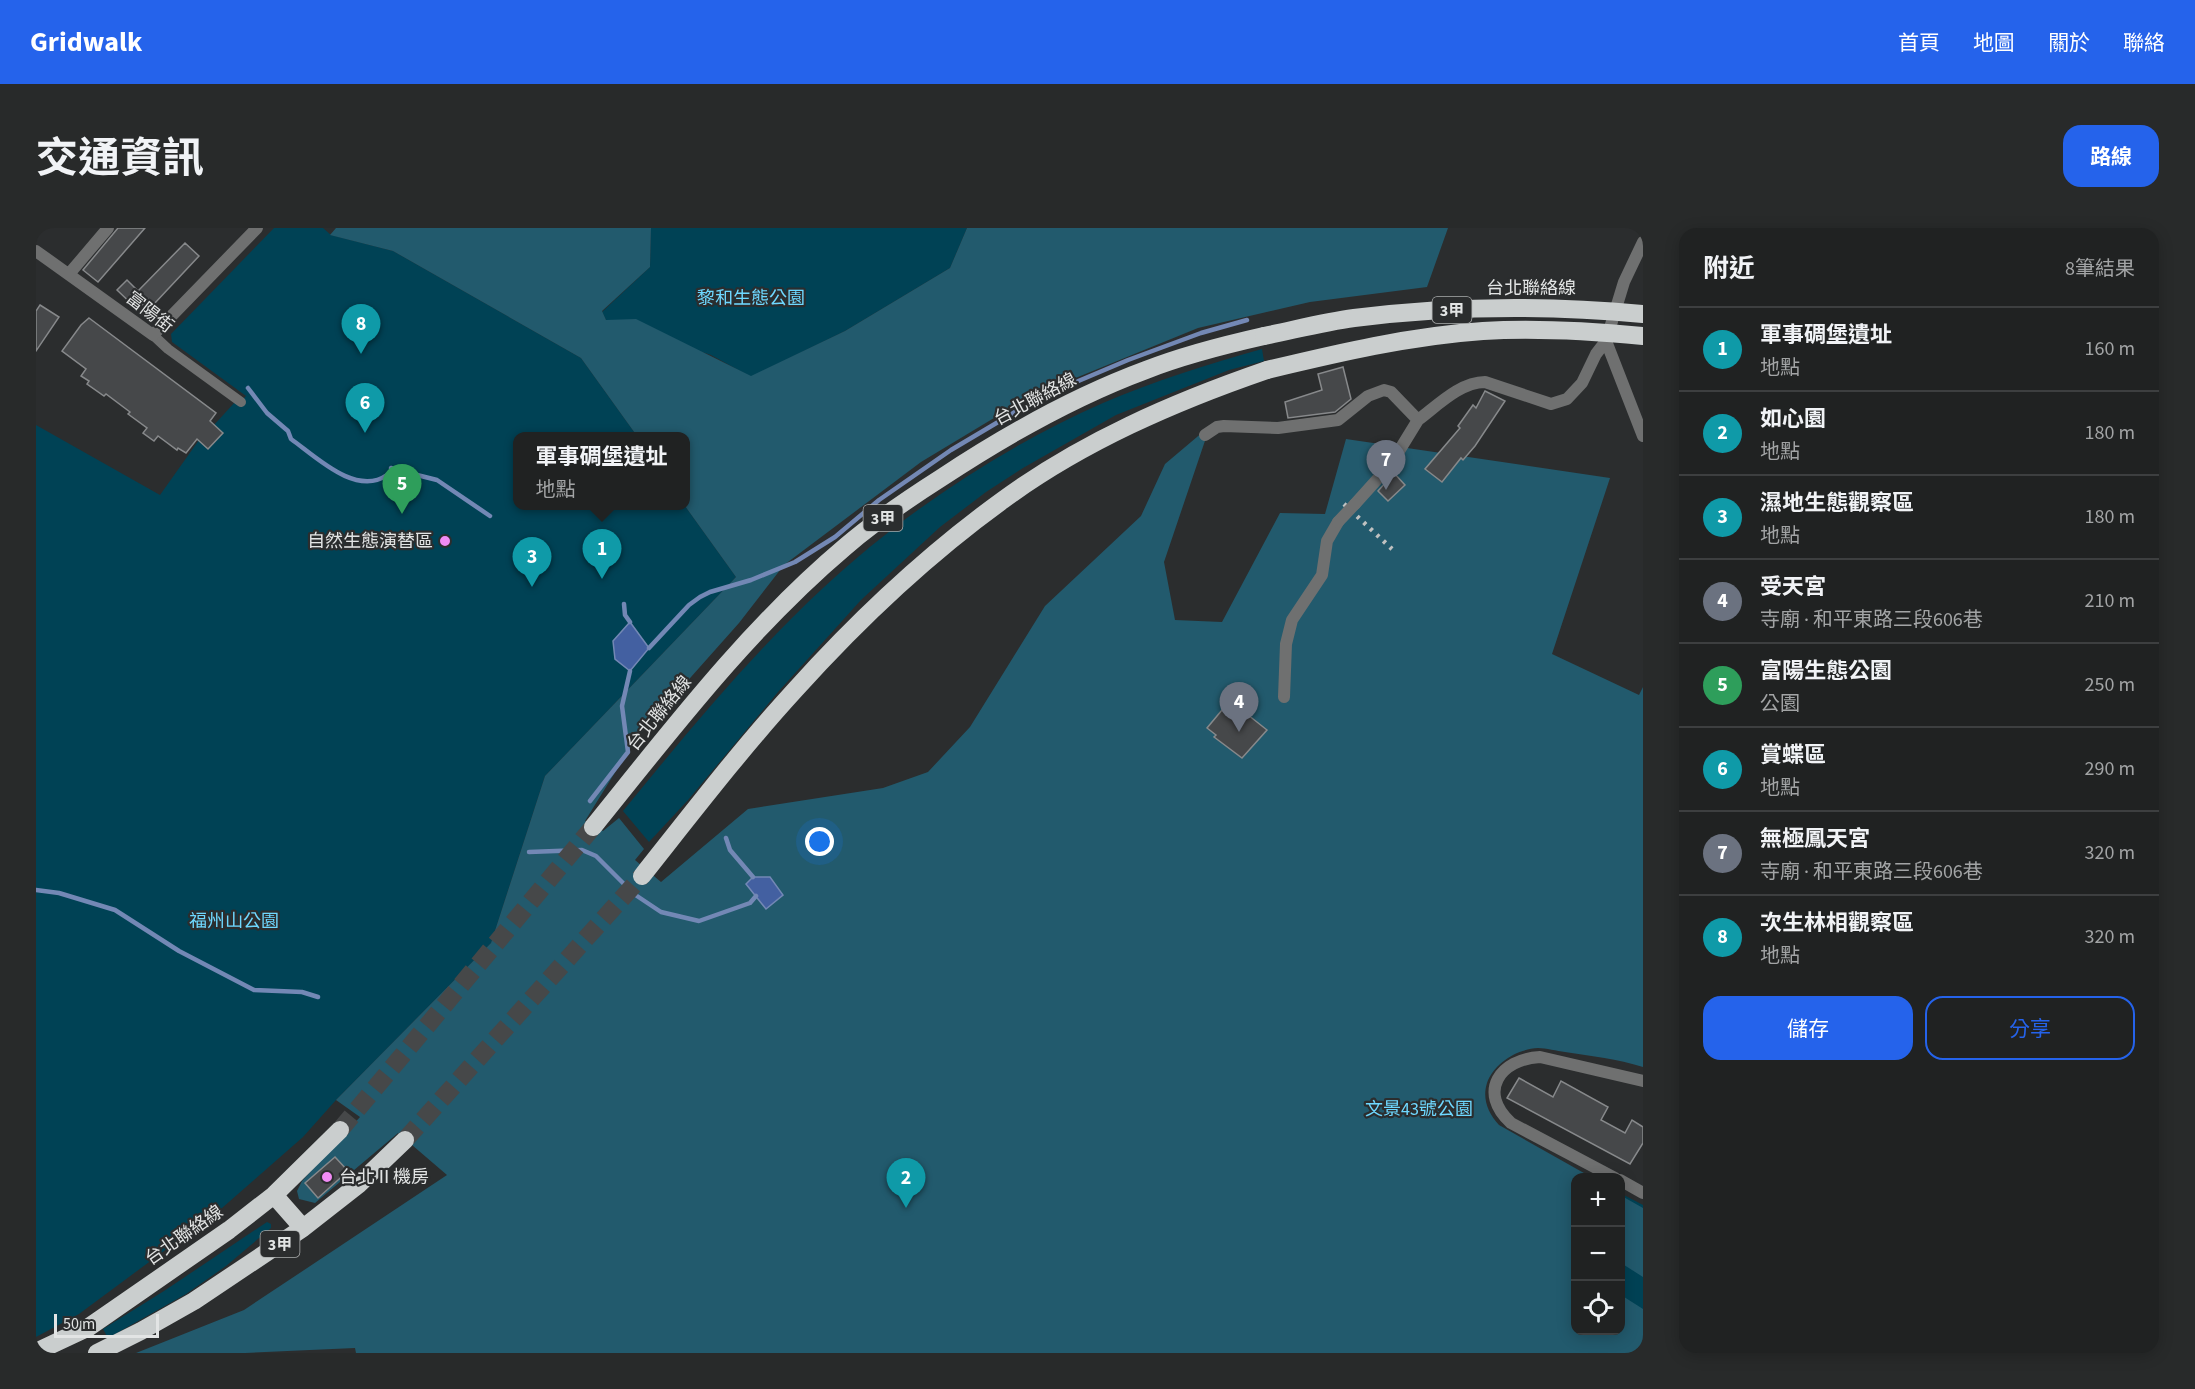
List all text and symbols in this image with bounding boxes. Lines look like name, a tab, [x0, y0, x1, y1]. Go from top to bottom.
text: Gridwalk	[30, 22, 142, 62]
text: 首頁	[1898, 28, 1940, 58]
text: 地圖	[1973, 28, 2015, 58]
text: 關於	[2048, 28, 2090, 58]
text: 聯絡	[2123, 28, 2165, 58]
button: 路線	[2063, 125, 2159, 187]
text: 交通資訊	[36, 129, 204, 189]
text: 附近	[1703, 250, 1755, 287]
text: 8筆結果	[2065, 255, 2135, 283]
street label: 台北聯絡線	[1486, 276, 1576, 301]
street label: 富陽街	[121, 286, 179, 339]
park label: 黎和生態公園	[697, 286, 805, 311]
road number: 3甲	[1432, 297, 1472, 323]
pin: 8	[342, 304, 380, 354]
text: 軍事碉堡遺址	[1760, 319, 1892, 351]
text: 1	[1717, 335, 1728, 363]
text: 160 m	[2085, 335, 2135, 363]
text: 地點	[1760, 354, 1800, 382]
street label: 台北聯絡線	[990, 367, 1081, 432]
pin: 6	[346, 384, 384, 433]
text: 如心園	[1760, 403, 1826, 435]
text: 2	[1717, 419, 1728, 447]
text: 180 m	[2085, 419, 2135, 447]
popup	[513, 432, 690, 510]
text: 地點	[1760, 438, 1800, 466]
pin: 7	[1366, 440, 1406, 490]
text: 軍事碉堡遺址	[535, 441, 668, 473]
pin: 5	[382, 464, 422, 514]
text: 地點	[535, 476, 575, 504]
text: 濕地生態觀察區	[1760, 487, 1914, 519]
text: 3	[1717, 503, 1728, 531]
text: 180 m	[2085, 503, 2135, 531]
road number: 3甲	[864, 505, 902, 531]
text: 地點	[1760, 522, 1800, 550]
place label: 自然生態演替區	[307, 529, 433, 554]
pin: 1	[582, 530, 622, 579]
marker: 自然生態演替區	[438, 534, 452, 548]
pin: 3	[512, 538, 552, 587]
text: 受天宮	[1760, 571, 1826, 603]
text: 4	[1717, 587, 1728, 615]
text: 210 m	[2085, 587, 2135, 615]
text: 寺廟 · 和平東路三段606巷	[1760, 606, 1983, 634]
text: 富陽生態公園	[1760, 655, 1892, 687]
street label: 台北聯絡線	[621, 670, 697, 756]
text: 5	[1717, 671, 1728, 699]
text: 250 m	[2085, 671, 2135, 699]
pin: 4	[1220, 682, 1258, 732]
text: 公園	[1760, 690, 1800, 718]
text: 賞蝶區	[1760, 739, 1826, 771]
text: 6	[1717, 755, 1728, 783]
text: 290 m	[2085, 755, 2135, 783]
text: 地點	[1760, 774, 1800, 802]
text: 無極鳳天宮	[1760, 823, 1870, 855]
your location	[805, 827, 834, 856]
text: 7	[1717, 839, 1728, 867]
text: 320 m	[2085, 839, 2135, 867]
text: 寺廟 · 和平東路三段606巷	[1760, 858, 1983, 886]
text: 次生林相觀察區	[1760, 907, 1914, 939]
park label: 福州山公園	[189, 909, 279, 934]
text: 8	[1717, 923, 1728, 951]
text: 320 m	[2085, 923, 2135, 951]
text: 地點	[1760, 942, 1800, 970]
button: 儲存	[1703, 996, 1913, 1060]
button: 分享	[1925, 996, 2135, 1060]
park label: 文景43號公園	[1365, 1097, 1473, 1122]
pin: 2	[886, 1158, 926, 1208]
place label: 台北Ⅱ機房	[339, 1165, 429, 1190]
marker: 台北Ⅱ機房	[320, 1170, 334, 1184]
map controls	[1571, 1173, 1625, 1335]
button: +	[1571, 1173, 1625, 1227]
street label: 台北聯絡線	[140, 1199, 228, 1271]
button: −	[1571, 1227, 1625, 1281]
road number: 3甲	[260, 1231, 300, 1257]
button: locate	[1571, 1281, 1625, 1335]
scale bar	[54, 1311, 159, 1338]
text: 50 m	[63, 1313, 95, 1335]

